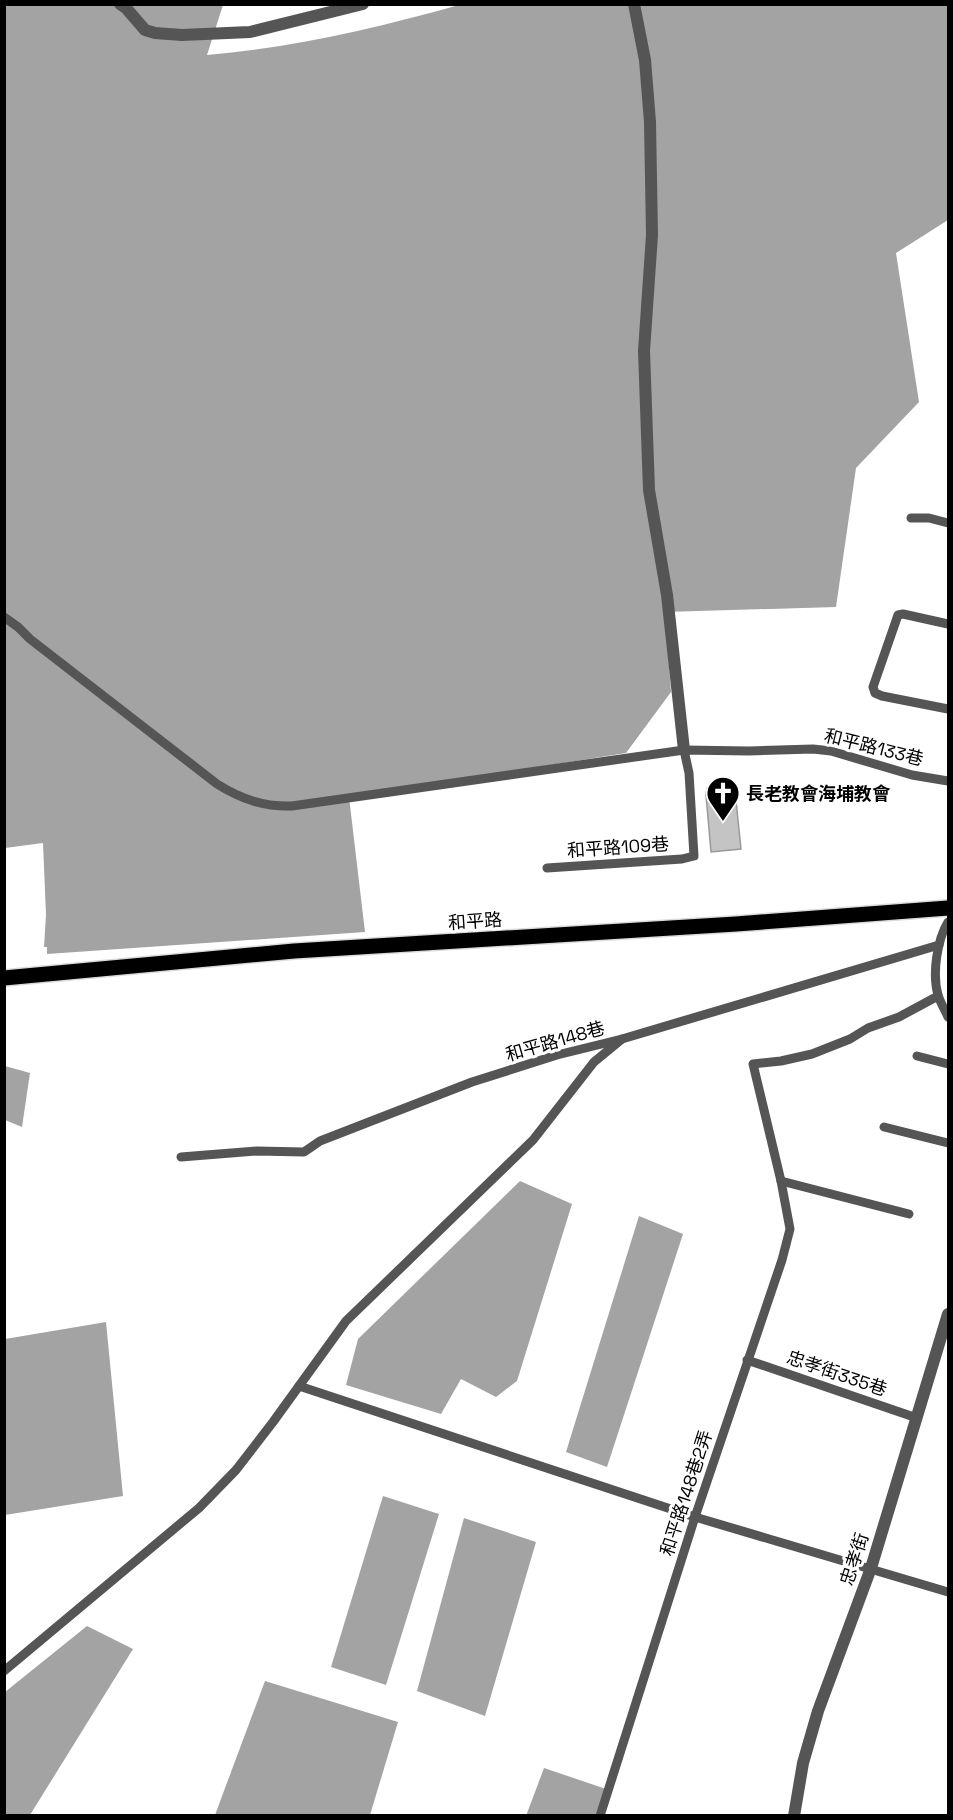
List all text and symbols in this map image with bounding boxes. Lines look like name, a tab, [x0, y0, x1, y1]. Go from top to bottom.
street label: 和平路133巷	[822, 724, 926, 770]
church icon: 長老教會海埔教會	[705, 775, 741, 822]
place label: 長老教會海埔教會	[746, 782, 891, 805]
street label: 和平路109巷	[566, 832, 670, 862]
street label: 和平路	[447, 908, 503, 934]
street label: 和平路148巷	[503, 1016, 607, 1066]
street label: 忠孝街335巷	[784, 1345, 890, 1401]
street label: 和平路148巷2弄	[655, 1427, 717, 1559]
street label: 忠孝街	[835, 1530, 873, 1588]

